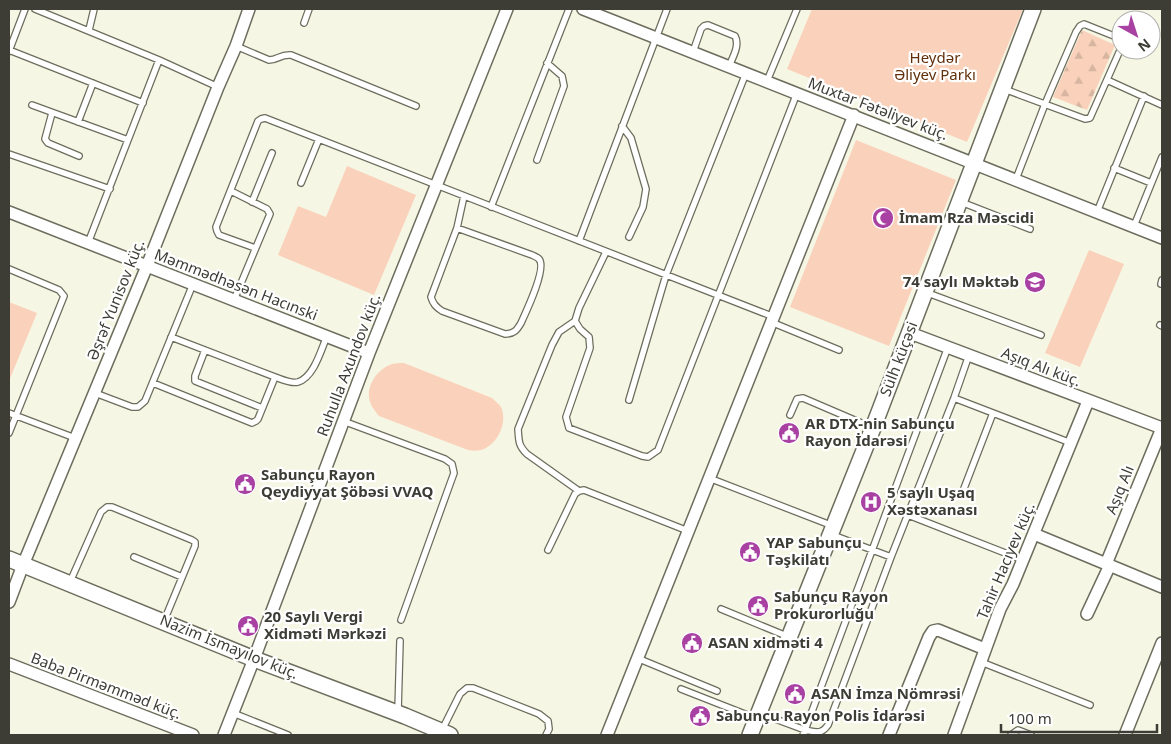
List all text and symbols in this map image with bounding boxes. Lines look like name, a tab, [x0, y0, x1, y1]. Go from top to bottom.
north arrow	[1111, 10, 1161, 60]
text: N	[1134, 35, 1155, 56]
park label: Heydər Əliyev Parkı	[894, 47, 976, 84]
street label: Muxtar Fətəliyev küç.	[805, 72, 951, 144]
mosque icon: İmam Rza Məscidi	[871, 206, 895, 230]
place label: İmam Rza Məscidi	[899, 207, 1034, 227]
street label: Əşrəf Yunisov küç.	[82, 236, 148, 363]
street label: Məmmədhəsən Hacınski	[152, 244, 321, 324]
school or university icon: 74 saylı Məktəb	[1023, 270, 1047, 294]
place label: 74 saylı Məktəb	[903, 271, 1019, 291]
street label: Ruhulla Axundov küç.	[312, 290, 385, 439]
street label: Sülh küçəsi	[875, 318, 921, 399]
street label: Aşıq Alı küç.	[999, 342, 1084, 390]
place label: AR DTX-nin Sabunçu Rayon İdarəsi	[805, 413, 955, 450]
public building icon: AR DTX-nin Sabunçu Rayon İdarəsi	[777, 421, 801, 445]
street label: Aşıq Alı	[1100, 462, 1138, 517]
place label: Sabunçu Rayon Qeydiyyat Şöbəsi VVAQ	[261, 464, 434, 501]
public building icon: Sabunçu Rayon Qeydiyyat Şöbəsi VVAQ	[233, 472, 257, 496]
place label: 5 saylı Uşaq Xəstəxanası	[887, 482, 977, 519]
hospital icon: 5 saylı Uşaq Xəstəxanası	[859, 490, 883, 514]
street label: Tahir Hacıyev küç.	[971, 499, 1039, 622]
place label: YAP Sabunçu Təşkilatı	[766, 532, 862, 569]
public building icon: YAP Sabunçu Təşkilatı	[738, 540, 762, 564]
place label: Sabunçu Rayon Prokurorluğu	[774, 586, 888, 623]
public building icon: Sabunçu Rayon Prokurorluğu	[746, 594, 770, 618]
place label: 20 Saylı Vergi Xidməti Mərkəzi	[264, 606, 386, 643]
street label: Nazim İsmayılov küç.	[157, 609, 302, 683]
public building icon: 20 Saylı Vergi Xidməti Mərkəzi	[236, 614, 260, 638]
public building icon: ASAN xidməti 4	[680, 631, 704, 655]
place label: ASAN xidməti 4	[708, 632, 823, 652]
street label: Baba Pirməmməd küç.	[28, 647, 184, 723]
public building icon: ASAN İmza Nömrəsi	[783, 682, 807, 706]
place label: ASAN İmza Nömrəsi	[811, 683, 961, 703]
scale bar	[1001, 702, 1157, 734]
public building icon: Sabunçu Rayon Polis İdarəsi	[688, 704, 712, 728]
place label: Sabunçu Rayon Polis İdarəsi	[716, 705, 925, 725]
text: 100 m	[1008, 708, 1052, 728]

